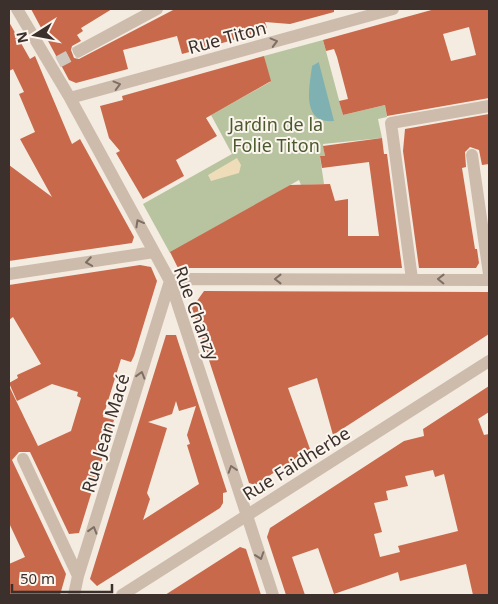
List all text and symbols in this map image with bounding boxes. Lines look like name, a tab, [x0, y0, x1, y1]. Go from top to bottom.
north arrow	[10, 10, 60, 60]
street label: Rue Titon	[185, 15, 269, 59]
text: N	[11, 30, 32, 45]
one-way arrow	[269, 37, 278, 48]
one-way arrow	[113, 80, 121, 91]
park label: Jardin de la Folie Titon	[227, 112, 323, 157]
one-way arrow	[135, 219, 145, 228]
one-way arrow	[84, 256, 93, 266]
street label: Rue Chanzy	[169, 263, 225, 364]
one-way arrow	[274, 274, 282, 284]
one-way arrow	[436, 274, 444, 284]
street label: Rue Jean Macé	[75, 371, 135, 495]
one-way arrow	[136, 371, 146, 380]
street label: Rue Faidherbe	[238, 420, 354, 506]
one-way arrow	[227, 466, 237, 474]
one-way arrow	[87, 526, 97, 535]
one-way arrow	[254, 551, 264, 559]
scale bar	[12, 562, 112, 594]
text: 50 m	[20, 568, 55, 588]

